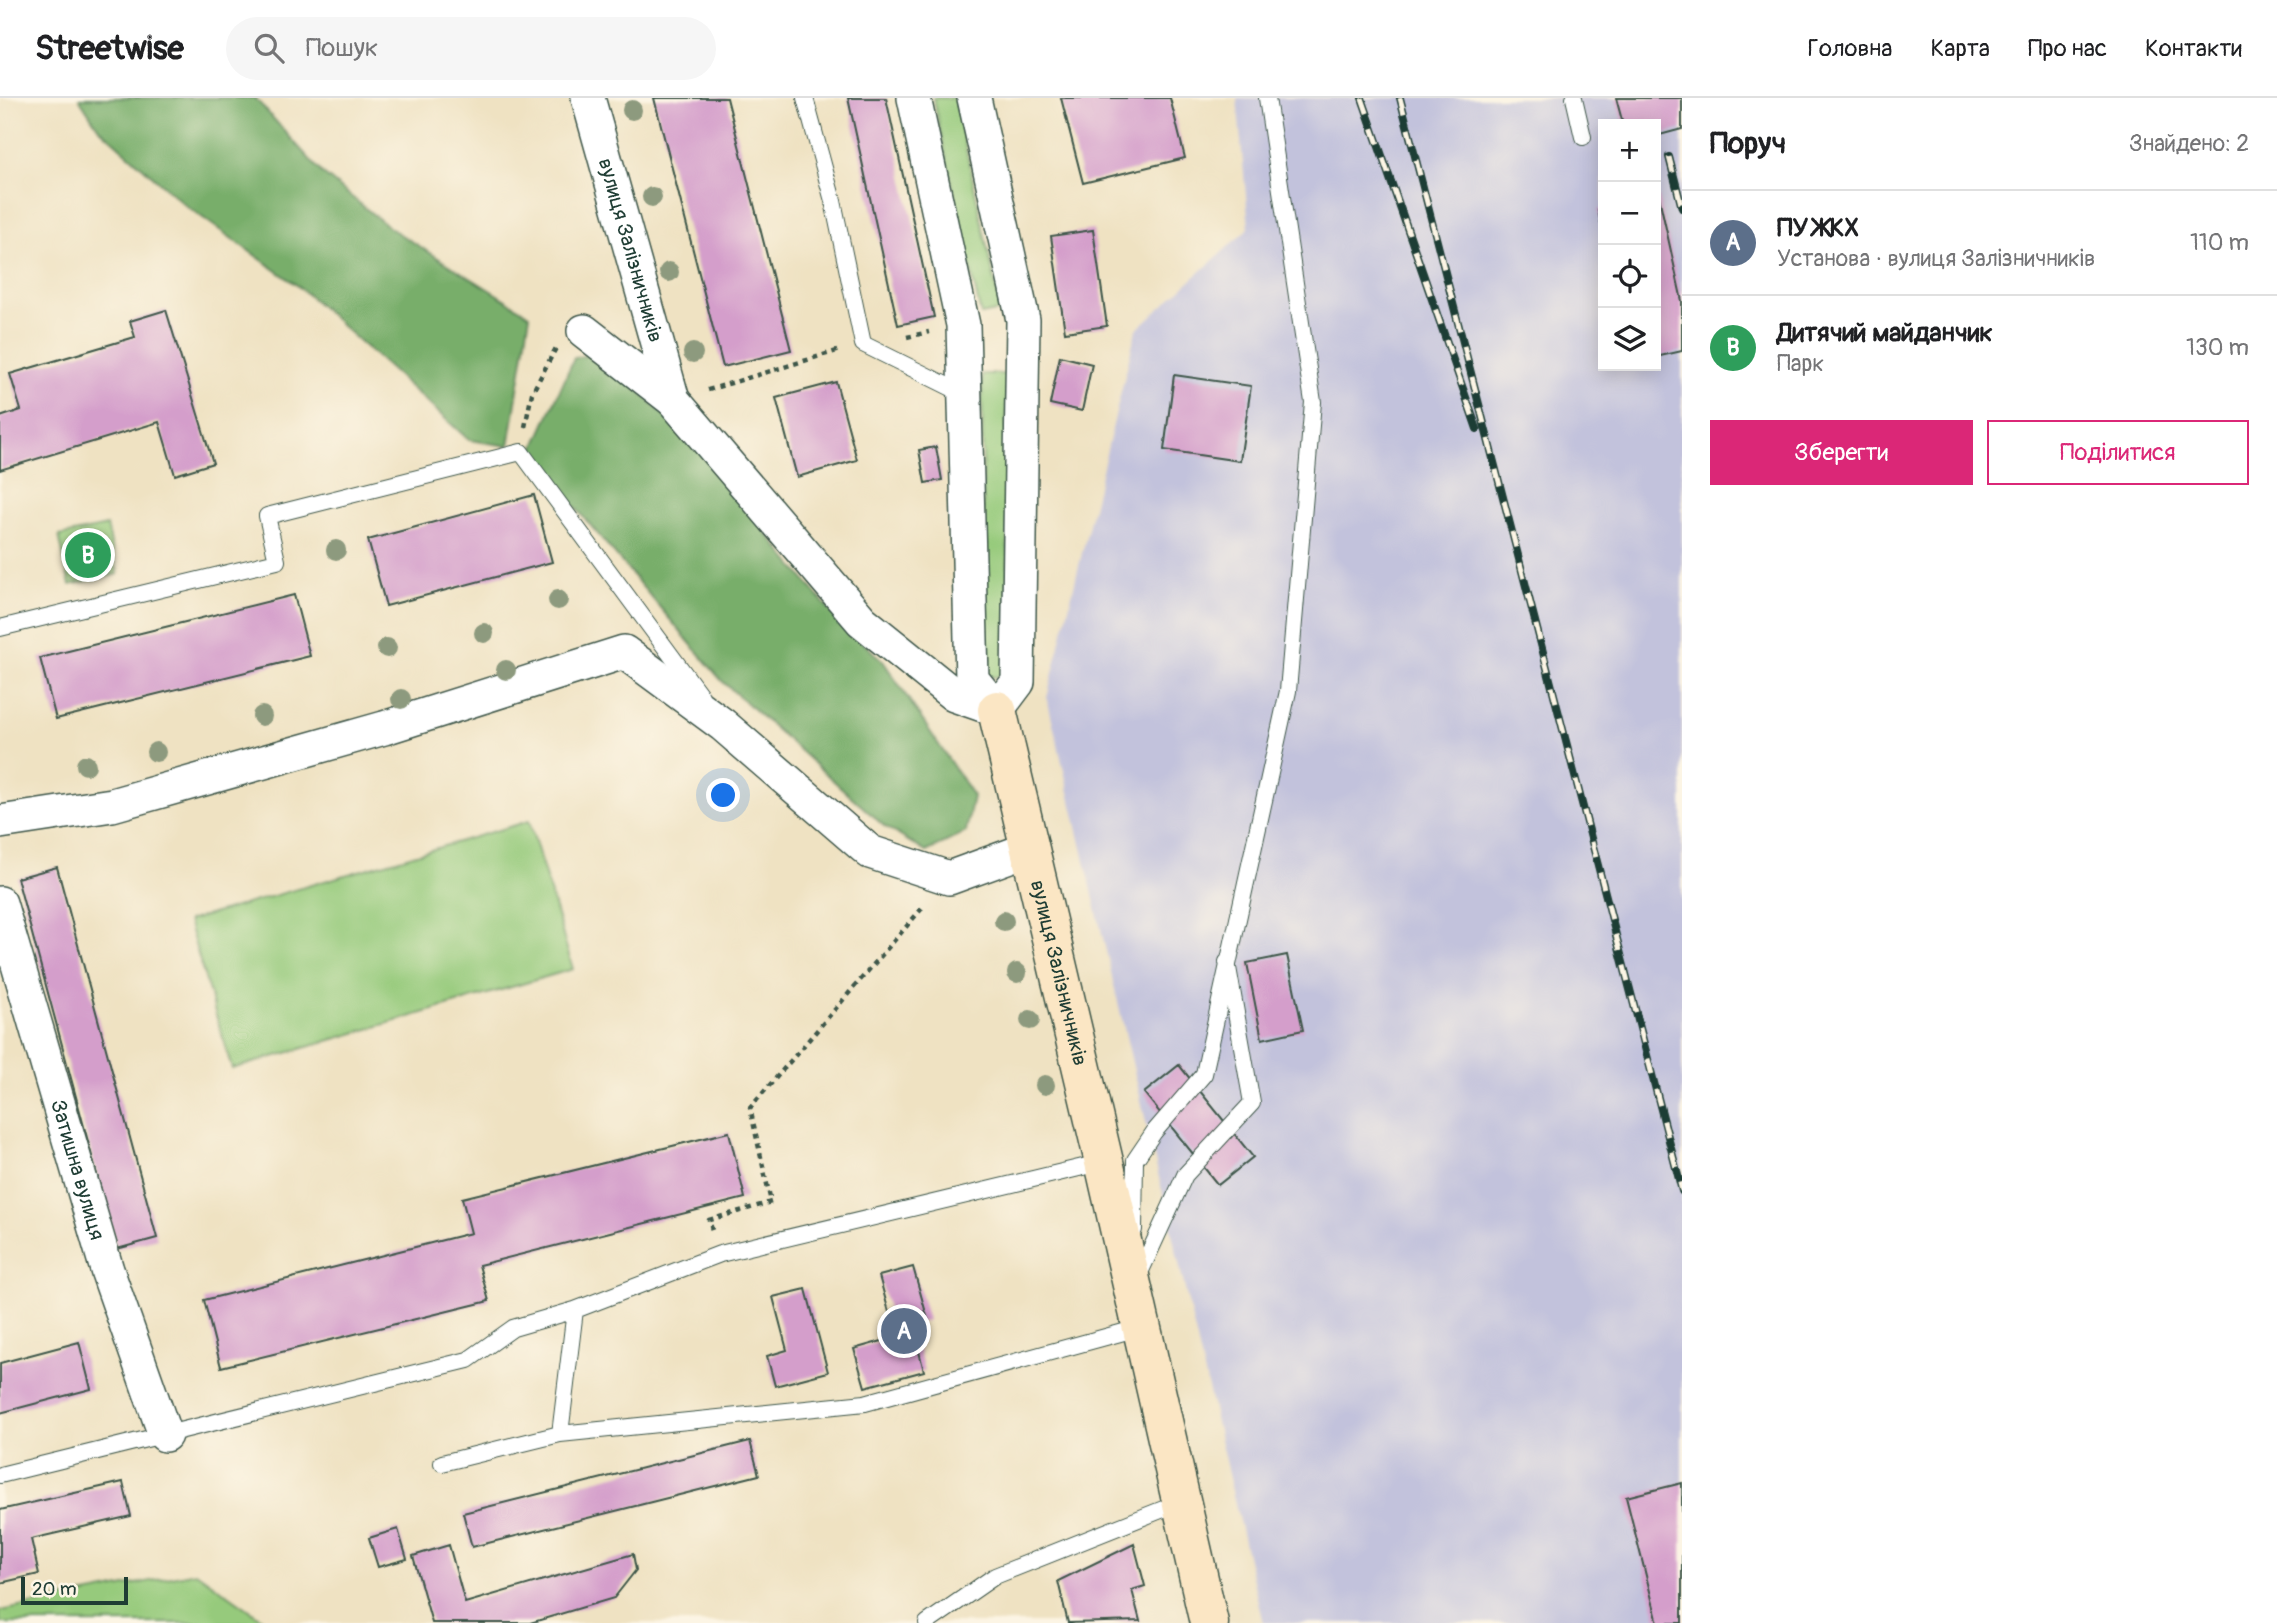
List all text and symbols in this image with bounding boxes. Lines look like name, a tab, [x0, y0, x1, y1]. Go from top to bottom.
search box	[226, 17, 716, 80]
text: Streetwise	[35, 28, 184, 69]
icon: search	[250, 29, 288, 67]
text: Пошук	[306, 32, 378, 64]
text: Головна	[1808, 34, 1892, 63]
text: Карта	[1930, 34, 1990, 63]
text: Про нас	[2028, 34, 2107, 63]
text: Контакти	[2145, 34, 2242, 63]
map controls	[1598, 119, 1661, 371]
button: +	[1598, 119, 1661, 182]
text: Поруч	[1710, 125, 1786, 162]
text: Знайдено: 2	[2129, 129, 2249, 158]
street label: вулиця Залізничників	[592, 155, 669, 345]
button: −	[1598, 182, 1661, 245]
text: ПУ ЖКХ	[1777, 212, 1858, 244]
text: A	[1726, 228, 1740, 257]
text: 110 m	[2190, 228, 2249, 257]
text: Установа · вулиця Залізничників	[1777, 244, 2095, 273]
button: locate	[1598, 245, 1661, 308]
button: layers	[1598, 308, 1661, 371]
text: Дитячий майданчик	[1777, 317, 1993, 349]
text: B	[1726, 333, 1740, 362]
text: 130 m	[2186, 333, 2249, 362]
text: Парк	[1777, 349, 1824, 378]
button: Зберегти	[1710, 420, 1973, 485]
button: Поділитися	[1987, 420, 2249, 485]
pin: B	[65, 529, 111, 581]
your location	[706, 778, 740, 812]
street label: вулиця Залізничників	[1024, 877, 1094, 1068]
street label: Затишна вулиця	[44, 1097, 111, 1243]
pin: A	[881, 1305, 927, 1357]
scale bar	[21, 1574, 128, 1606]
text: 20 m	[32, 1577, 77, 1601]

